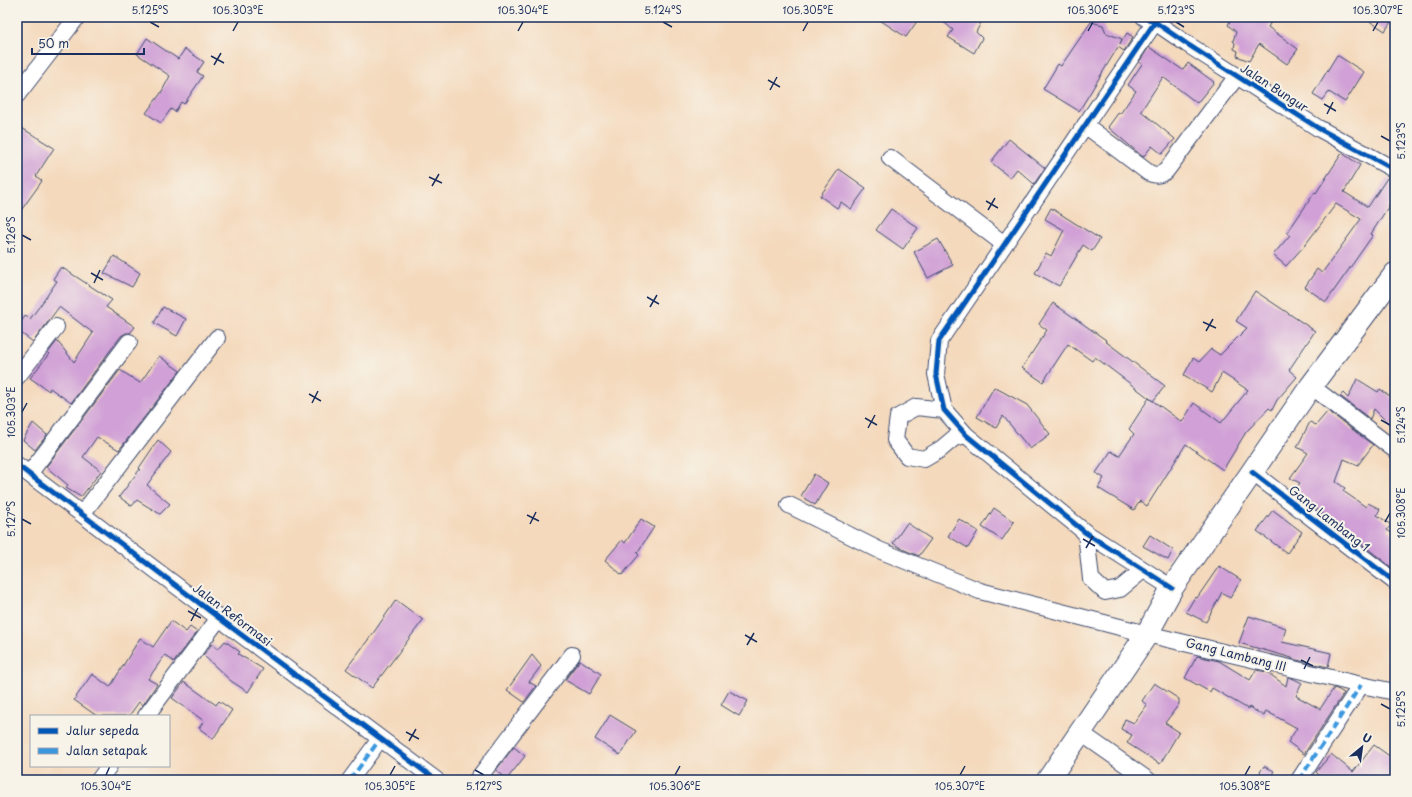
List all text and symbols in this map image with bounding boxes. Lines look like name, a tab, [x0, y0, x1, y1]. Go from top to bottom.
text: 5.125°S	[131, 2, 169, 17]
text: 105.303°E	[212, 2, 264, 17]
text: 105.304°E	[497, 2, 549, 17]
text: 5.124°S	[644, 2, 682, 17]
text: 105.305°E	[783, 2, 834, 17]
text: 105.306°E	[1067, 2, 1119, 17]
text: 5.123°S	[1157, 2, 1195, 17]
text: 105.307°E	[1353, 2, 1403, 17]
scale bar	[32, 30, 144, 56]
text: 50 m	[38, 34, 69, 52]
street label: Jalan Bungur	[1237, 58, 1312, 116]
text: 5.123°S	[1393, 122, 1408, 160]
text: 5.126°S	[3, 216, 18, 254]
text: 105.303°E	[3, 386, 18, 438]
text: 5.124°S	[1393, 406, 1408, 444]
street label: Gang Lambang 1	[1285, 481, 1374, 556]
text: 105.308°E	[1393, 488, 1408, 538]
text: 5.127°S	[3, 501, 18, 537]
street label: Jalan Reformasi	[189, 578, 276, 650]
street label: Gang Lambang III	[1184, 633, 1288, 675]
text: 5.125°S	[1393, 690, 1408, 728]
legend	[30, 715, 170, 767]
text: Jalur sepeda	[66, 721, 140, 739]
north arrow	[1342, 727, 1382, 767]
text: U	[1359, 728, 1375, 747]
text: Jalan setapak	[66, 741, 148, 759]
text: 105.304°E	[80, 778, 132, 793]
text: 105.305°E	[365, 778, 416, 793]
text: 5.127°S	[466, 778, 502, 793]
text: 105.306°E	[649, 778, 701, 793]
text: 105.307°E	[935, 778, 985, 793]
text: 105.308°E	[1220, 778, 1270, 793]

